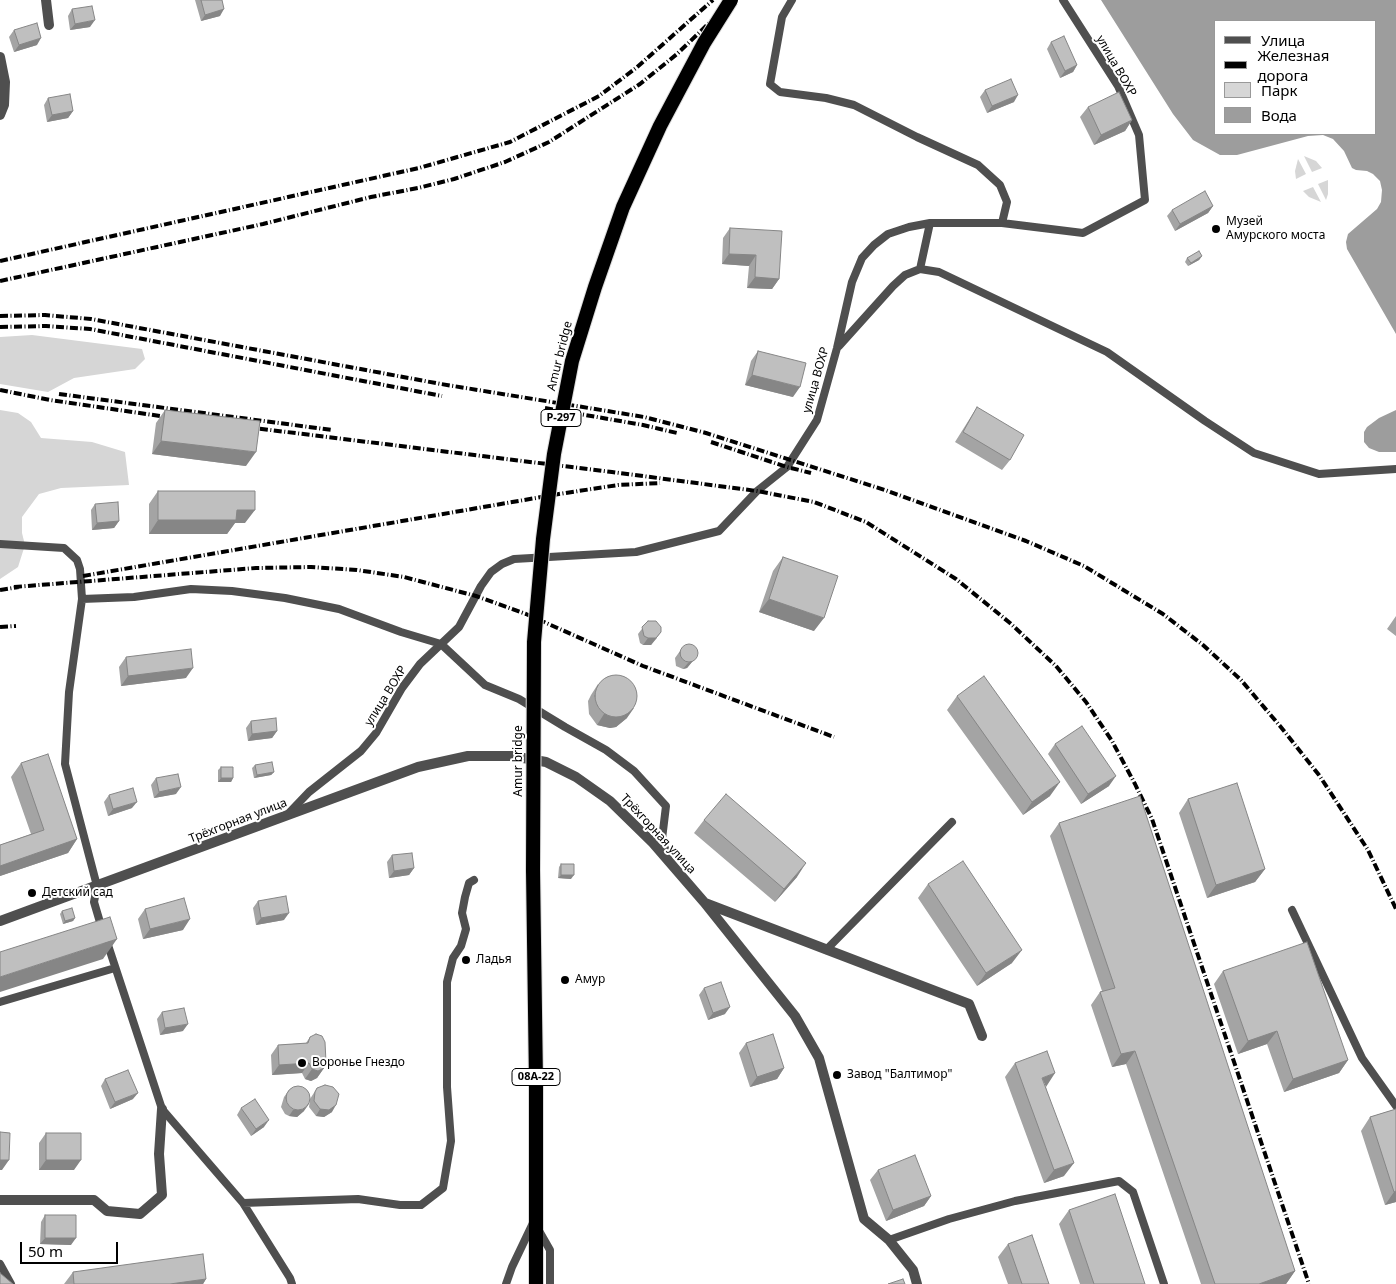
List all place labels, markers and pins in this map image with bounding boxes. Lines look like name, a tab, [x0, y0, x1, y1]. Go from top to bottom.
place label: Музей Амурского моста	[1226, 215, 1325, 243]
marker: Музей Амурского моста	[1210, 223, 1222, 235]
place label: Детский сад	[42, 886, 113, 900]
marker: Детский сад	[26, 887, 38, 899]
place label: Ладья	[476, 953, 512, 967]
marker: Ладья	[460, 954, 472, 966]
place label: Амур	[575, 973, 605, 987]
marker: Амур	[559, 974, 571, 986]
place label: Воронье Гнездо	[312, 1056, 405, 1070]
marker: Воронье Гнездо	[296, 1057, 308, 1069]
place label: Завод "Балтимор"	[847, 1068, 952, 1082]
marker: Завод "Балтимор"	[831, 1069, 843, 1081]

